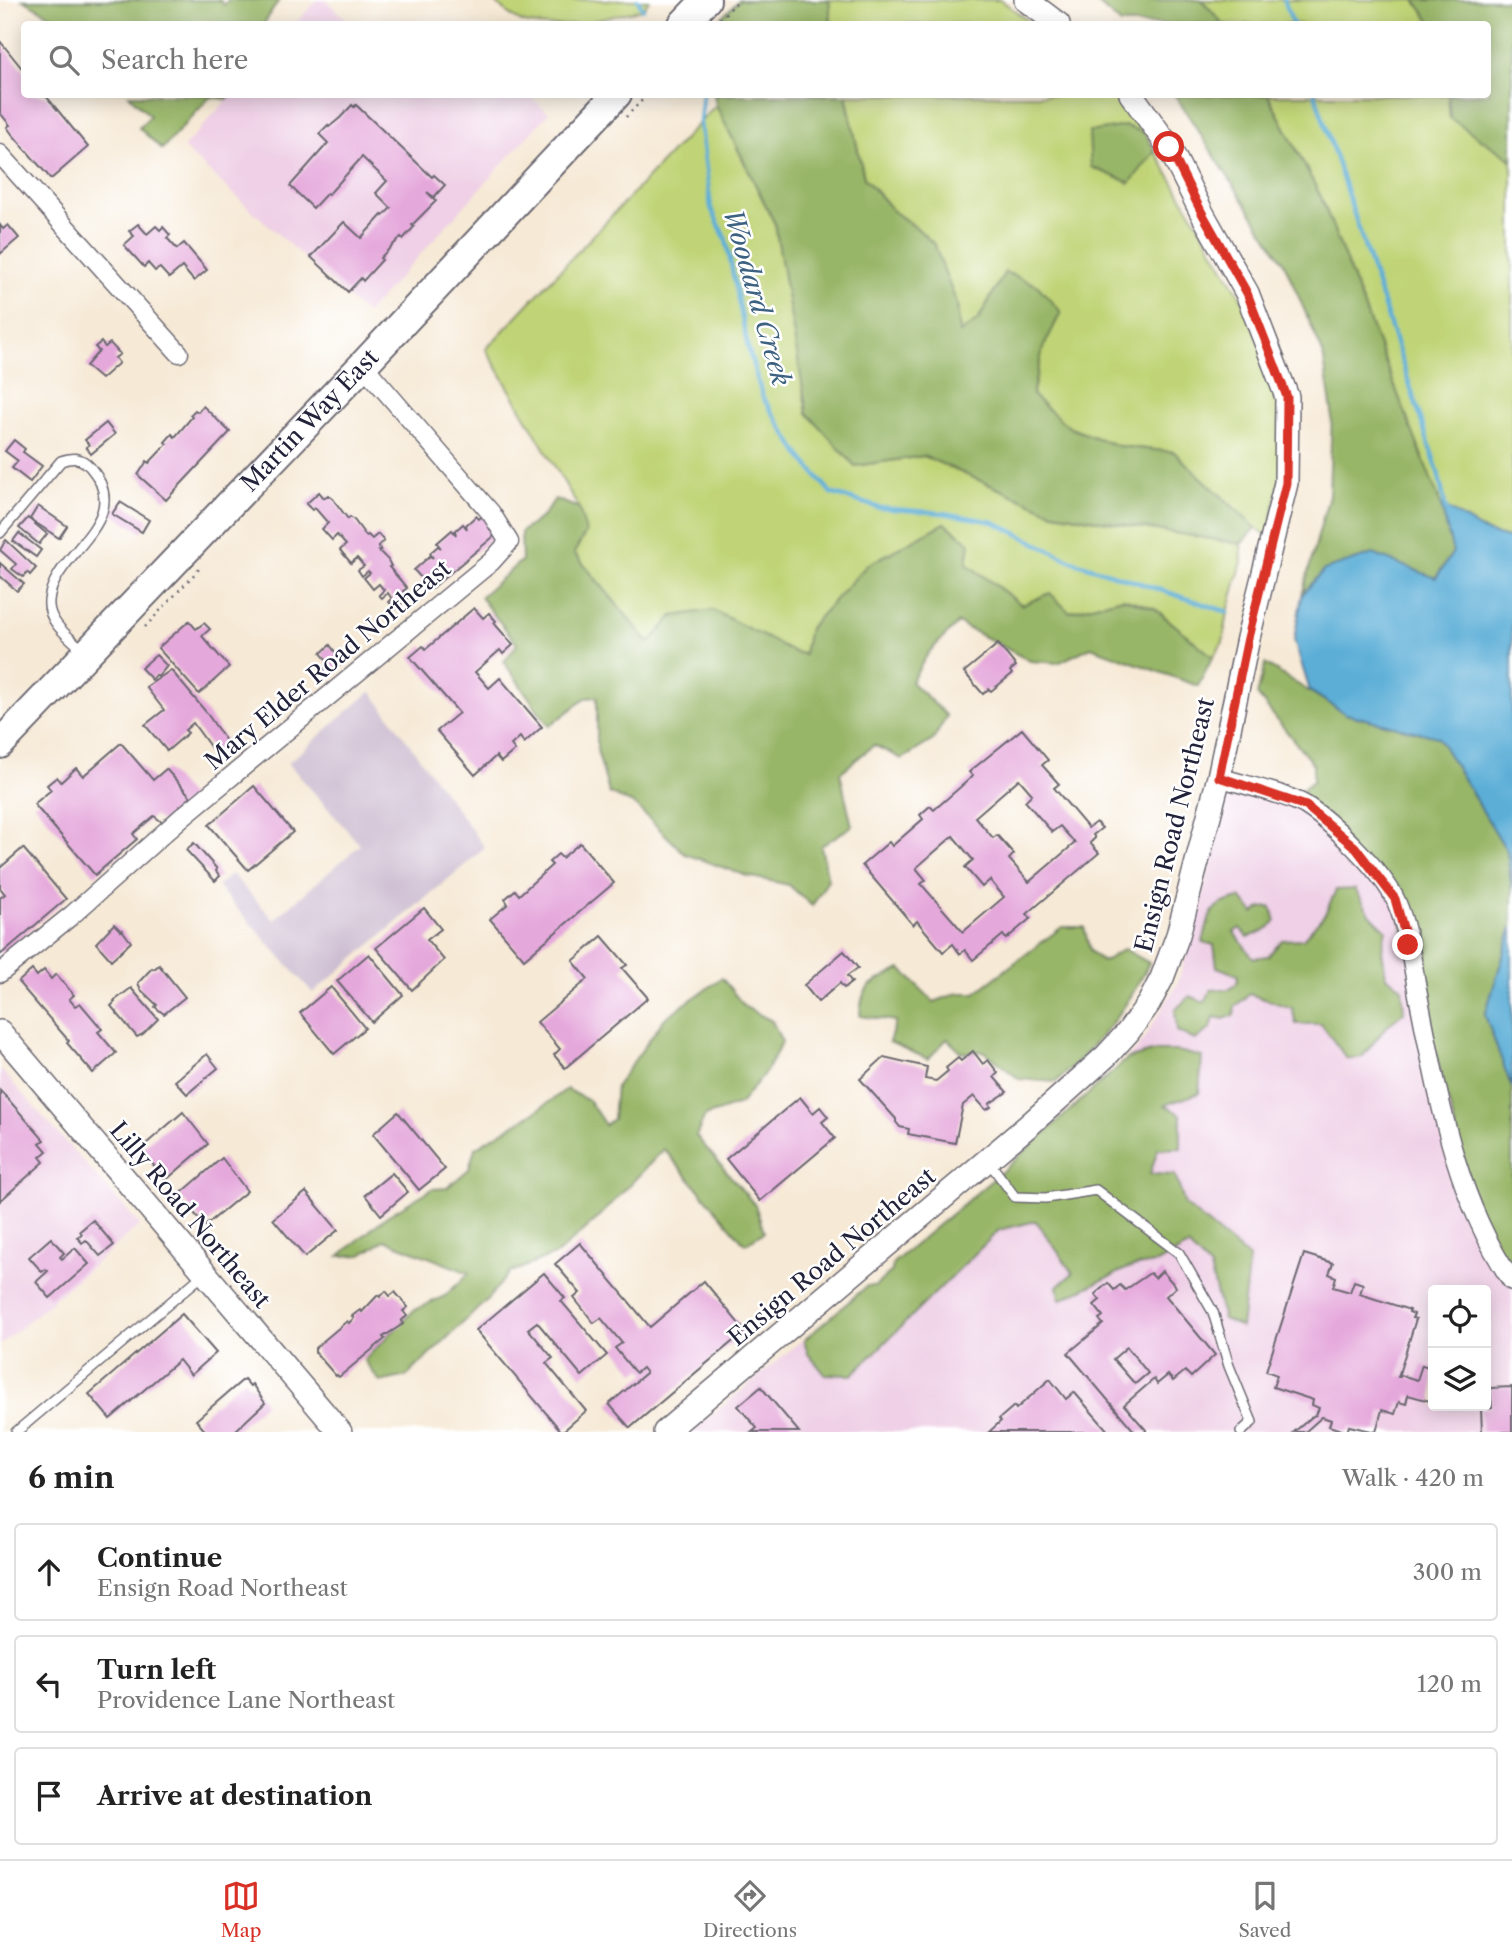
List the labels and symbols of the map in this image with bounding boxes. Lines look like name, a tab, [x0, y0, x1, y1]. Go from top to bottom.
route start	[1153, 131, 1184, 162]
water label: Woodard Creek	[716, 205, 798, 390]
street label: Martin Way East	[235, 342, 385, 497]
street label: Mary Elder Road Northeast	[199, 553, 457, 776]
street label: Ensign Road Northeast	[1129, 694, 1220, 955]
route end	[1392, 929, 1423, 960]
street label: Lilly Road Northeast	[104, 1116, 277, 1314]
street label: Ensign Road Northeast	[722, 1161, 942, 1352]

